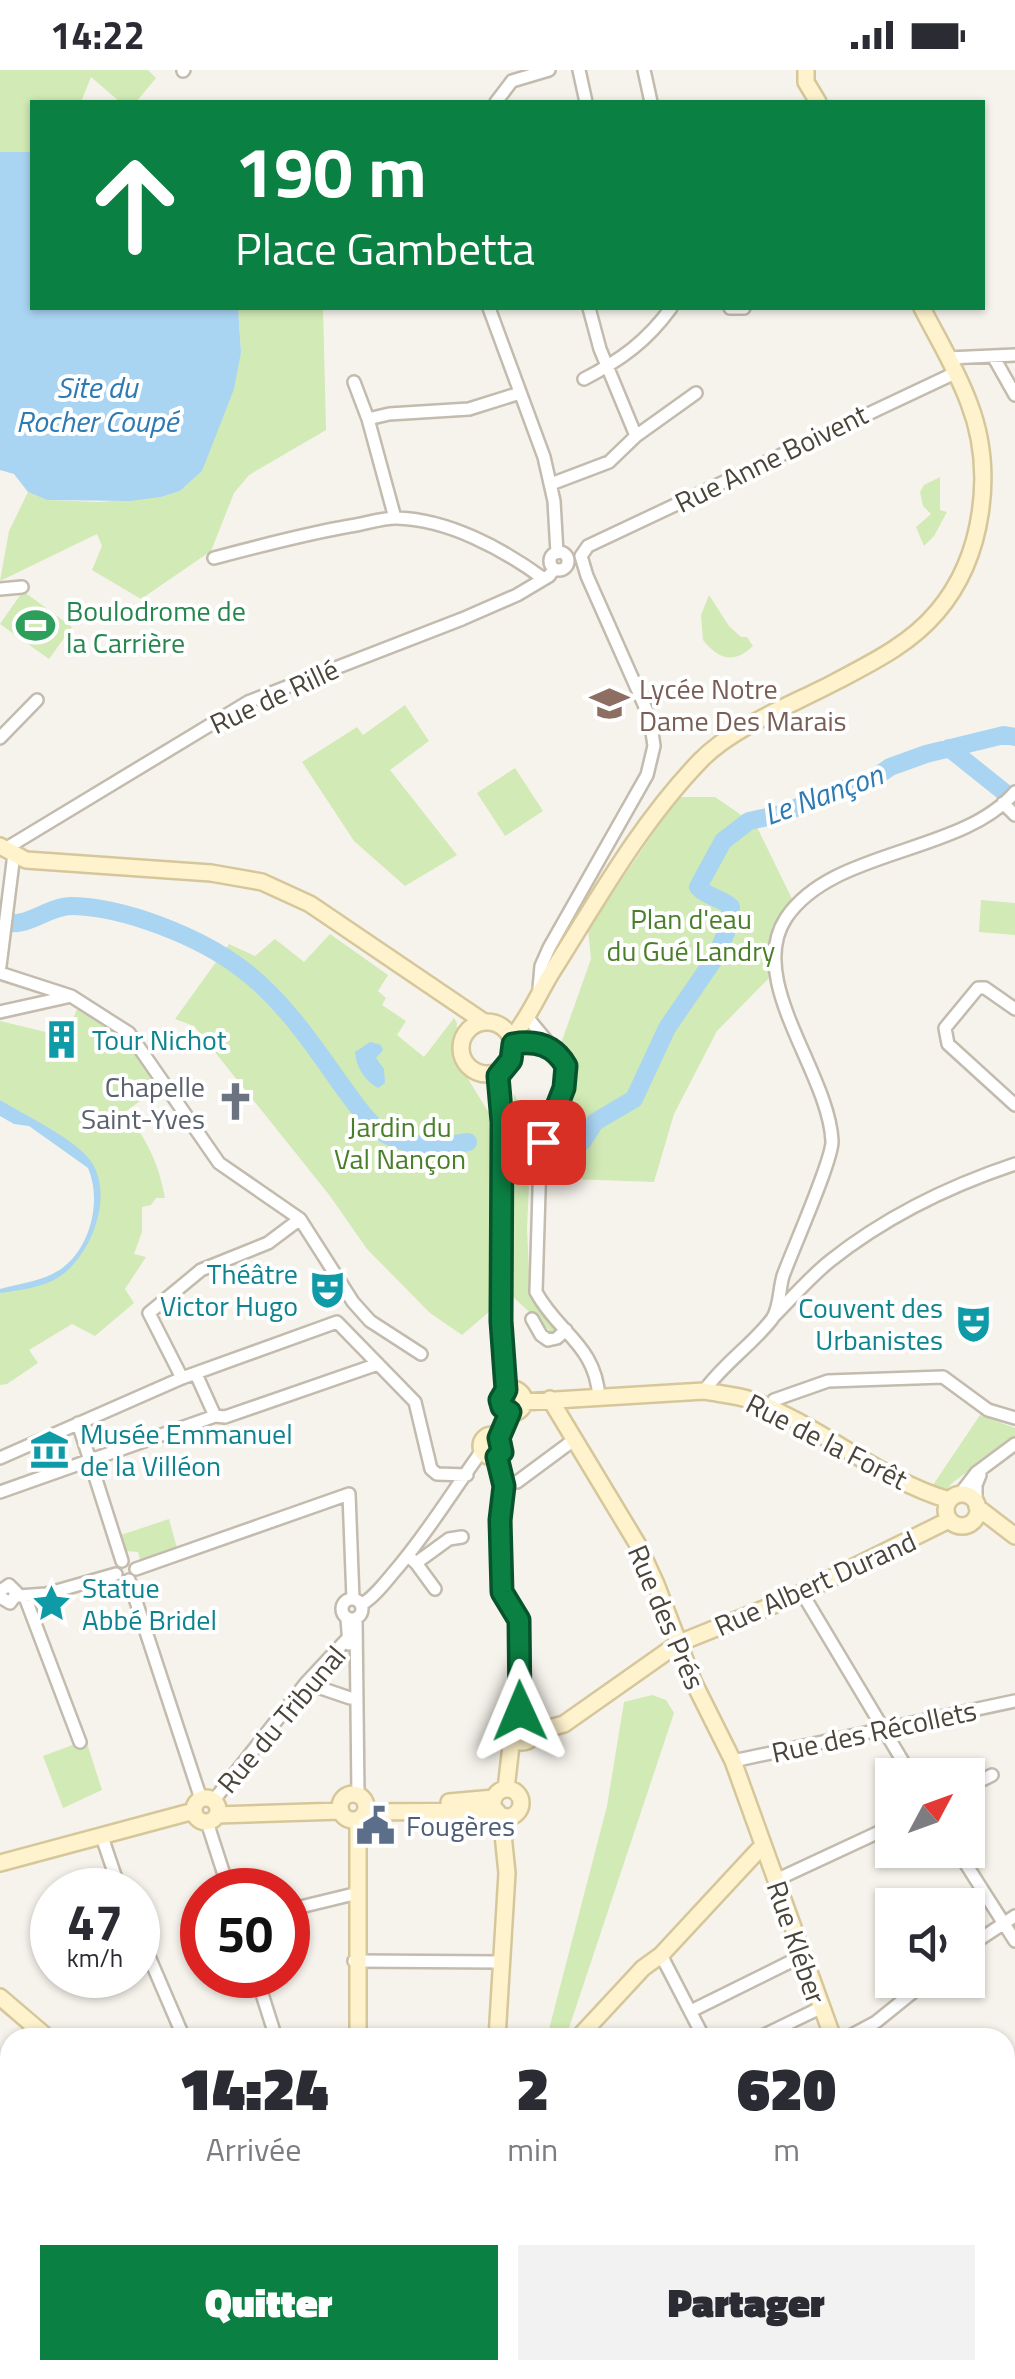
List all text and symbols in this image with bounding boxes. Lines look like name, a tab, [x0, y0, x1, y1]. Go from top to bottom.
text: 14:22	[50, 6, 145, 64]
text: 190 m	[235, 118, 427, 224]
icon: ahead	[70, 140, 200, 270]
text: Place Gambetta	[235, 214, 535, 282]
water label: Site du Rocher Coupé	[16, 364, 180, 444]
street label: Rue Anne Boivent	[667, 393, 875, 523]
place label: Boulodrome de la Carrière	[66, 589, 246, 664]
sports icon: Boulodrome de la Carrière	[15, 605, 57, 647]
street label: Rue de Rillé	[202, 647, 346, 745]
place label: Lycée Notre Dame Des Marais	[639, 667, 847, 742]
school or university icon: Lycée Notre Dame Des Marais	[588, 683, 630, 725]
water label: Le Nançon	[757, 751, 890, 837]
park label: Plan d'eau du Gué Landry	[607, 897, 775, 972]
building icon: Tour Nichot	[41, 1018, 83, 1060]
place label: Tour Nichot	[92, 1018, 227, 1061]
place label: Chapelle Saint-Yves	[81, 1065, 205, 1140]
church icon: Chapelle Saint-Yves	[214, 1081, 256, 1123]
pin	[501, 1100, 586, 1185]
park label: Jardin du Val Nançon	[334, 1105, 466, 1180]
icon: arrive	[516, 1115, 571, 1170]
place label: Théâtre Victor Hugo	[160, 1252, 298, 1327]
theatre icon: Théâtre Victor Hugo	[307, 1268, 349, 1310]
place label: Couvent des Urbanistes	[798, 1286, 943, 1361]
theatre icon: Couvent des Urbanistes	[952, 1302, 994, 1344]
street label: Rue de la Forêt	[739, 1382, 915, 1500]
place label: Musée Emmanuel de la Villéon	[80, 1412, 293, 1487]
museum icon: Musée Emmanuel de la Villéon	[29, 1428, 71, 1470]
street label: Rue Albert Durand	[707, 1519, 923, 1647]
street label: Rue des Prés	[617, 1538, 717, 1696]
place label: Statue Abbé Bridel	[82, 1566, 217, 1641]
place icon: Statue Abbé Bridel	[31, 1582, 73, 1624]
street label: Rue du Tribunal	[206, 1636, 356, 1802]
position arrow	[468, 1659, 572, 1763]
street label: Rue des Récollets	[768, 1688, 980, 1774]
north arrow	[875, 1758, 985, 1868]
map controls	[875, 1758, 985, 1998]
public building icon: Fougères	[355, 1804, 397, 1846]
place label: Fougères	[406, 1804, 515, 1847]
speed limit sign: 50	[180, 1868, 310, 1998]
street label: Rue Kléber	[756, 1875, 838, 2010]
text: 47	[67, 1883, 123, 1959]
button: sound	[875, 1888, 985, 1998]
text: km/h	[67, 1939, 123, 1977]
text: 14:24	[179, 2042, 328, 2133]
text: 2	[516, 2042, 549, 2133]
text: 620	[737, 2042, 836, 2133]
text: Arrivée	[206, 2125, 301, 2173]
text: min	[507, 2125, 558, 2173]
text: m	[773, 2125, 800, 2173]
button: Quitter	[40, 2245, 498, 2360]
button: Partager	[518, 2245, 975, 2360]

